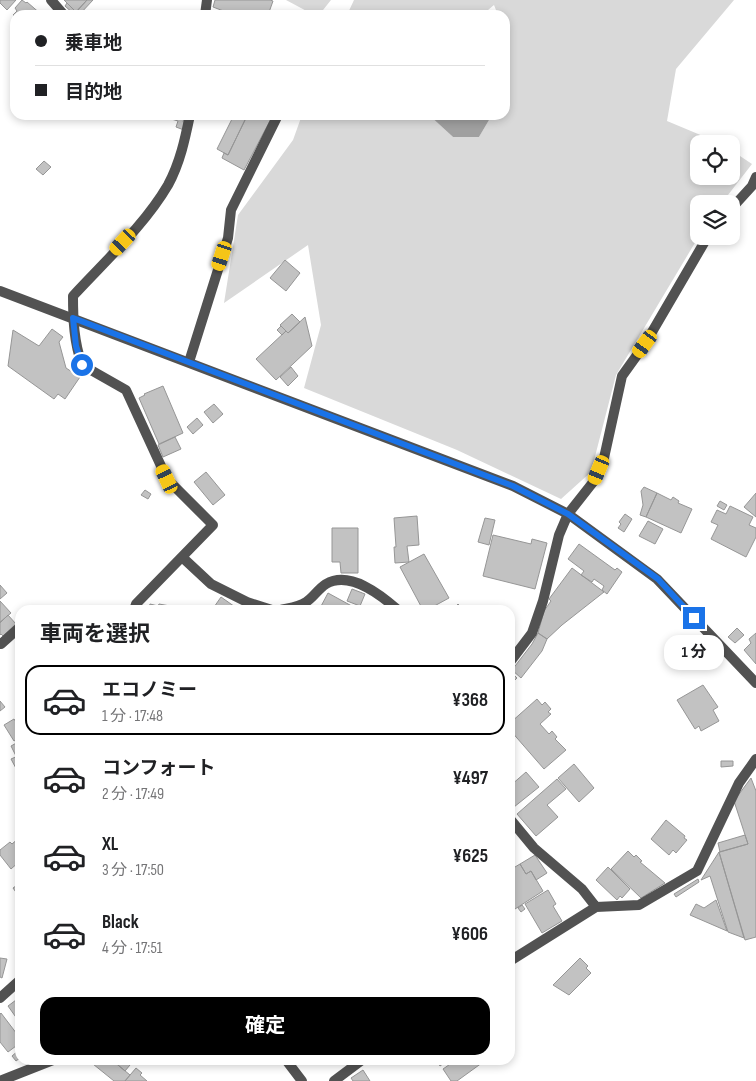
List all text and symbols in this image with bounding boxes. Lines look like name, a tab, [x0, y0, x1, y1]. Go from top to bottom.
text: 乗車地	[65, 32, 122, 55]
text: 目的地	[65, 81, 122, 104]
map controls	[690, 135, 740, 245]
button: locate	[690, 135, 740, 185]
button: layers	[690, 195, 740, 245]
car	[107, 226, 138, 258]
car	[210, 239, 233, 273]
car	[630, 327, 659, 361]
route start	[71, 354, 93, 376]
car	[586, 453, 611, 487]
car	[153, 462, 180, 496]
route end	[683, 607, 705, 629]
text: 車両を選択	[40, 621, 150, 648]
callout: 1 分	[664, 636, 724, 670]
text: 1 分	[682, 643, 706, 662]
icon: car	[42, 678, 87, 723]
text: エコノミー	[102, 679, 197, 702]
text: ¥368	[452, 689, 488, 712]
text: 1 分 · 17:48	[102, 707, 163, 726]
icon: car	[42, 756, 87, 801]
text: コンフォート	[102, 757, 215, 780]
text: ¥497	[452, 767, 488, 790]
text: 2 分 · 17:49	[102, 785, 164, 804]
text: XL	[102, 833, 118, 856]
icon: car	[42, 834, 87, 879]
text: ¥625	[453, 845, 488, 868]
text: 3 分 · 17:50	[102, 861, 164, 880]
text: Black	[102, 911, 139, 934]
icon: car	[42, 912, 87, 957]
text: ¥606	[451, 923, 488, 946]
text: 4 分 · 17:51	[102, 939, 162, 958]
button: 確定	[40, 997, 490, 1055]

